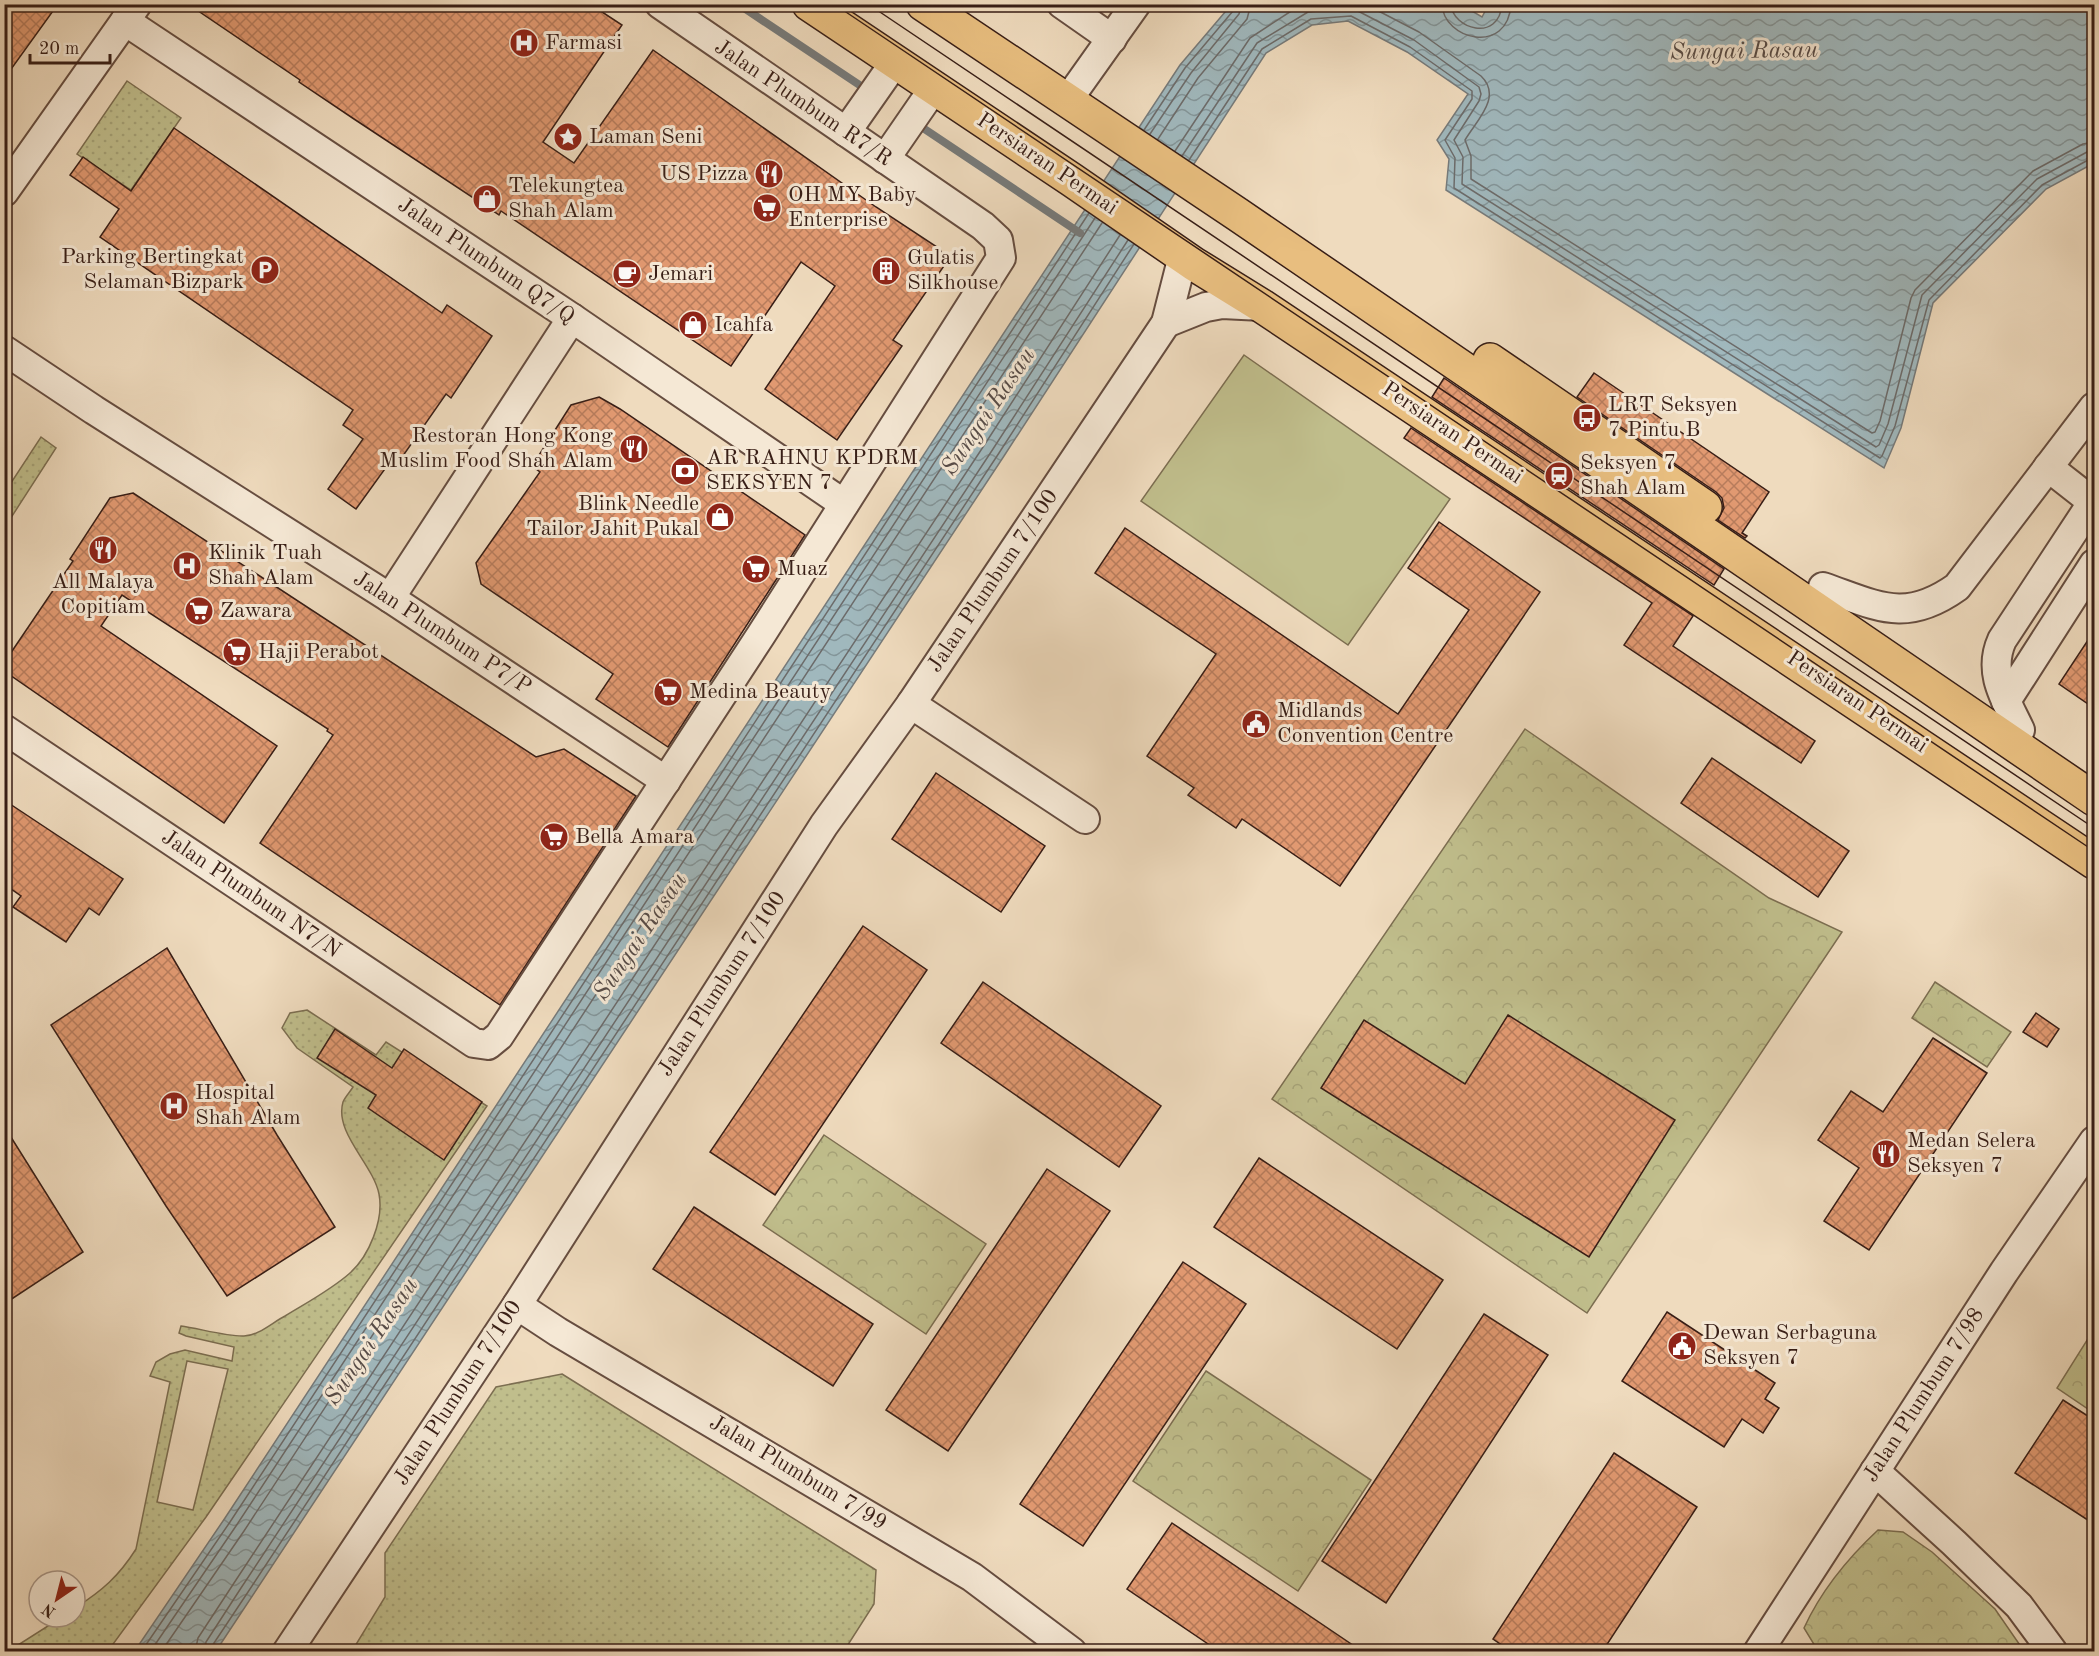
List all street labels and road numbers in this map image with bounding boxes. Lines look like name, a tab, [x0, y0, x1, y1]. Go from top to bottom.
street label: Jalan Plumbum R7/R	[710, 36, 896, 171]
street label: Persiaran Permai	[973, 109, 1121, 219]
street label: Jalan Plumbum Q7/Q	[394, 194, 578, 328]
street label: Persiaran Permai	[1378, 378, 1526, 488]
street label: Jalan Plumbum 7/100	[924, 486, 1062, 676]
street label: Jalan Plumbum P7/P	[349, 567, 535, 699]
street label: Persiaran Permai	[1783, 647, 1931, 757]
street label: Jalan Plumbum N7/N	[157, 826, 345, 962]
street label: Jalan Plumbum 7/100	[654, 888, 790, 1080]
street label: Jalan Plumbum 7/100	[390, 1297, 526, 1489]
street label: Jalan Plumbum 7/98	[1860, 1304, 1988, 1486]
street label: Jalan Plumbum 7/99	[706, 1411, 890, 1535]

